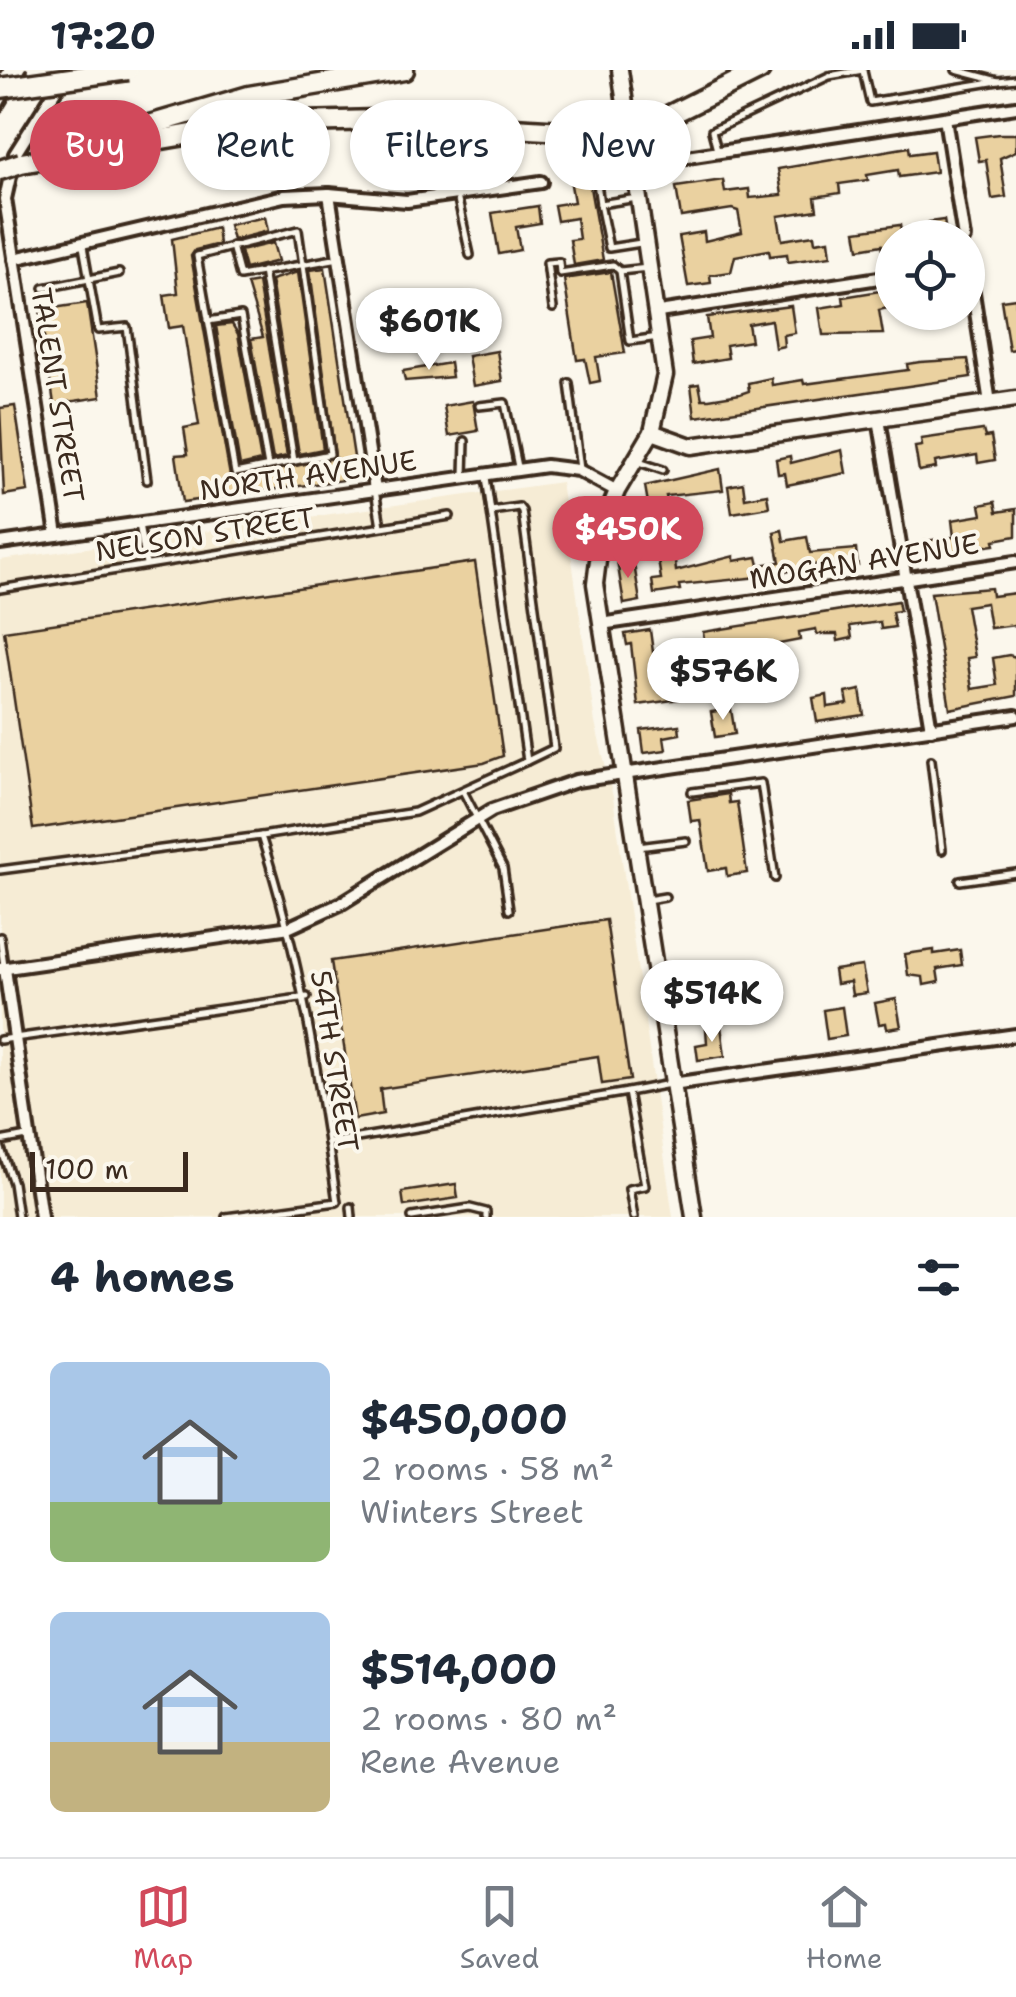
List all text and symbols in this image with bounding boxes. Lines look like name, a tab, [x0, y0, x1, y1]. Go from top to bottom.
text: 17:20	[50, 10, 156, 61]
chip: Buy	[30, 100, 161, 190]
chip: Rent	[181, 100, 330, 190]
chip: Filters	[350, 100, 525, 190]
chip: New	[545, 100, 691, 190]
map controls	[875, 220, 985, 330]
button: locate	[875, 220, 985, 330]
street label: TALENT STREET	[22, 285, 94, 505]
pin: $601K	[359, 288, 499, 373]
text: $601K	[378, 299, 480, 342]
street label: NORTH AVENUE	[197, 441, 419, 509]
pin: $450K	[558, 496, 698, 581]
street label: NELSON STREET	[93, 498, 317, 570]
text: $450K	[574, 507, 682, 550]
street label: MOGAN AVENUE	[747, 524, 981, 598]
pin: $576K	[653, 638, 793, 723]
text: $576K	[669, 649, 777, 692]
pin: $514K	[642, 960, 782, 1045]
street label: 54TH STREET	[302, 967, 368, 1155]
text: $514K	[662, 971, 762, 1014]
scale bar	[30, 1147, 188, 1192]
text: 100 m	[45, 1150, 129, 1188]
text: 4 homes	[50, 1249, 235, 1305]
icon: filters	[911, 1250, 966, 1305]
text: $450,000	[360, 1391, 568, 1447]
icon: home	[130, 1402, 250, 1522]
text: 2 rooms · 58 m²	[360, 1447, 614, 1490]
text: Winters Street	[360, 1490, 584, 1533]
text: $514,000	[360, 1641, 558, 1697]
icon: home	[130, 1652, 250, 1772]
text: 2 rooms · 80 m²	[360, 1697, 617, 1740]
text: Rene Avenue	[360, 1740, 560, 1783]
tab: Map	[133, 1879, 193, 1977]
tab: Saved	[460, 1879, 539, 1977]
tab: Home	[806, 1879, 883, 1977]

